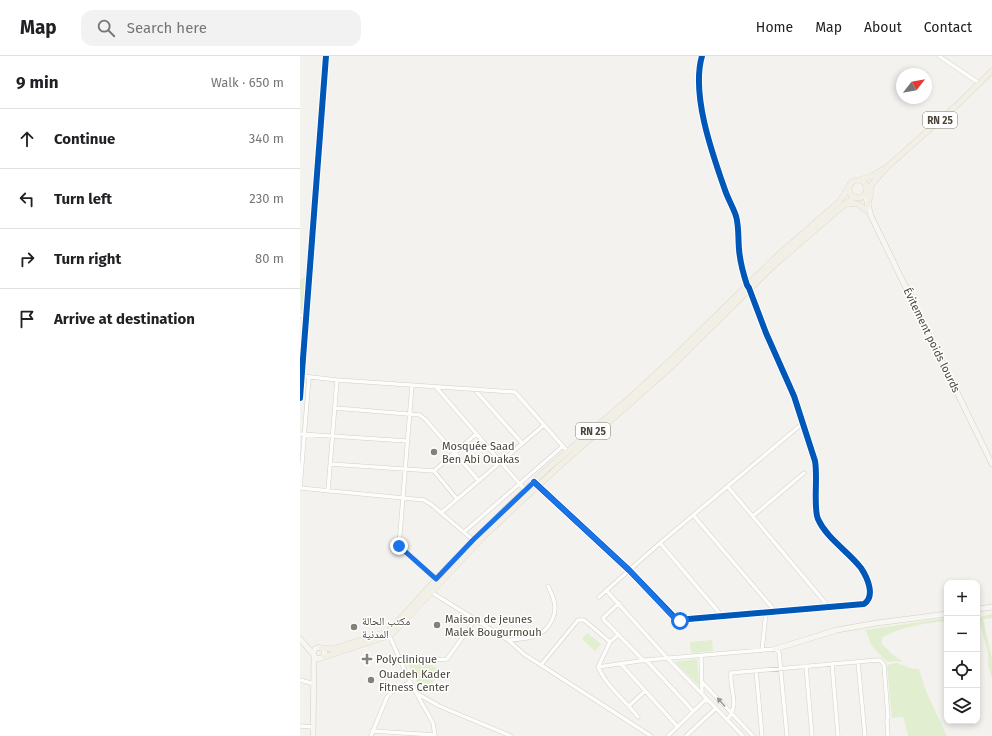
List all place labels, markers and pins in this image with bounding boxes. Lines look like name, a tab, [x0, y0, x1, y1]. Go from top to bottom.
place label: Mosquée Saad Ben Abi Ouakas	[442, 440, 519, 466]
marker: Mosquée Saad Ben Abi Ouakas	[429, 447, 439, 457]
place label: Maison de jeunes Malek Bougurmouh	[445, 613, 542, 639]
place label: مكتب الحالة المدنية	[362, 615, 410, 641]
marker: Maison de jeunes Malek Bougurmouh	[432, 620, 442, 630]
marker: مكتب الحالة المدنية	[349, 622, 359, 632]
marker: Polyclinique	[361, 653, 373, 665]
place label: Polyclinique	[376, 653, 437, 666]
place label: Ouadeh Kader Fitness Center	[379, 668, 451, 694]
marker: Ouadeh Kader Fitness Center	[366, 675, 376, 685]

